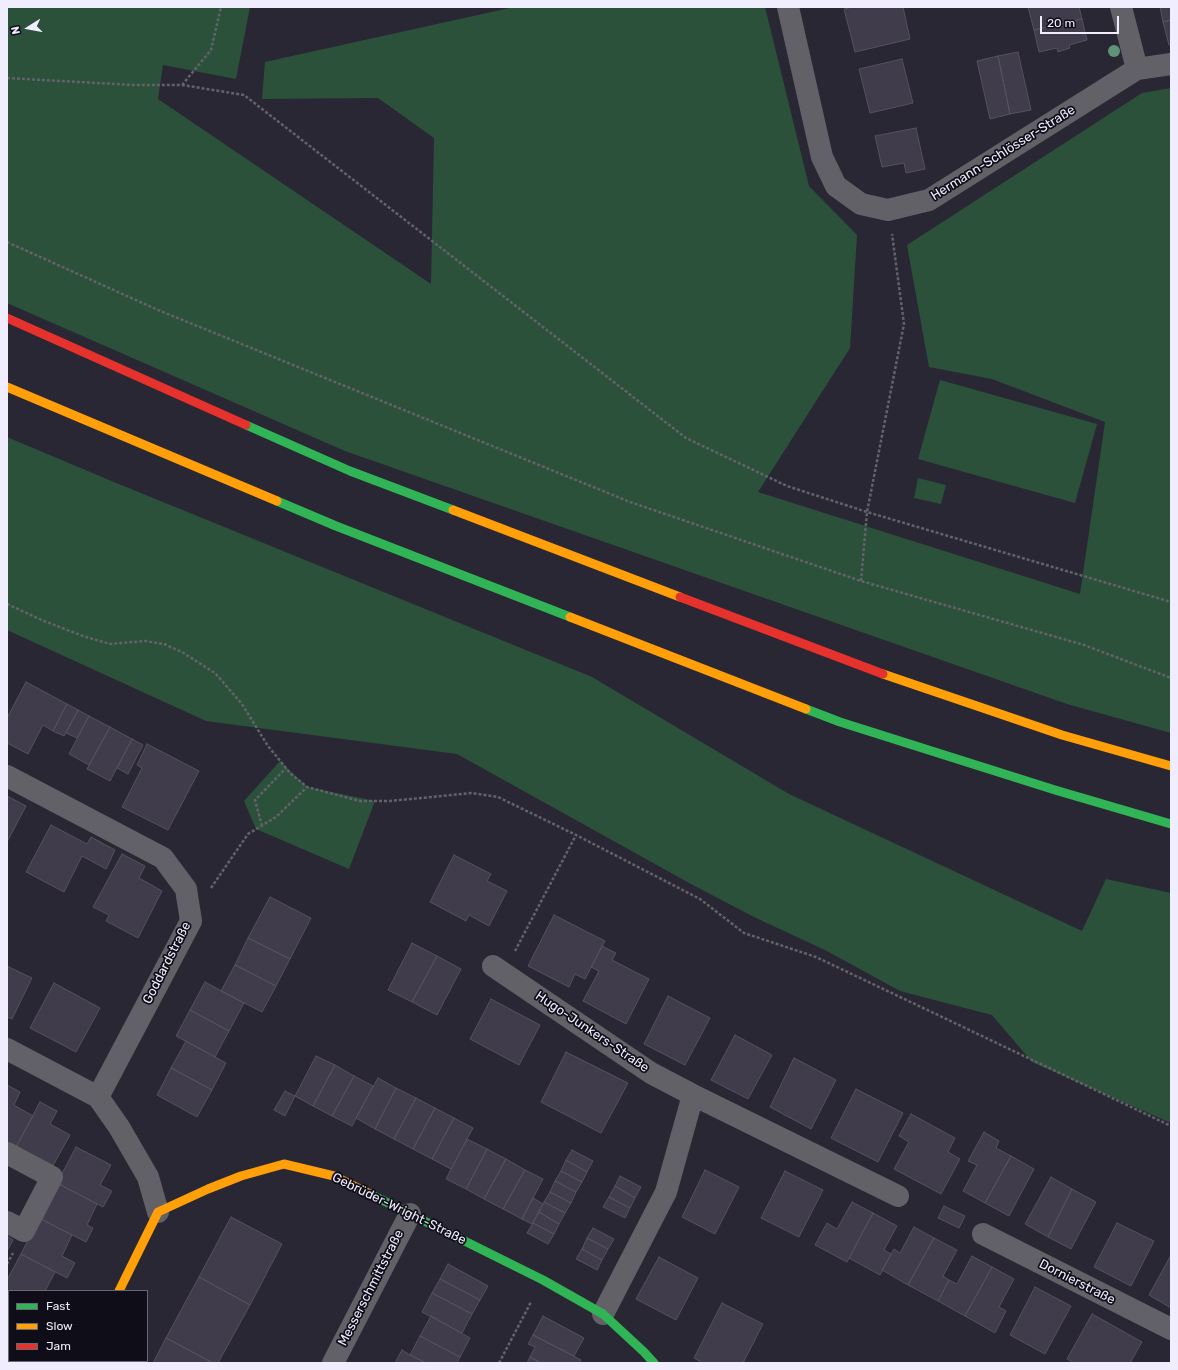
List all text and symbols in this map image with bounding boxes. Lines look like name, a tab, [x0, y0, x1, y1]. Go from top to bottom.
north arrow	[8, 8, 48, 48]
scale bar	[1042, 8, 1121, 34]
text: 20 m	[1047, 16, 1075, 30]
text: N	[9, 25, 23, 36]
street label: Hermann-Schlösser-Straße	[928, 102, 1078, 204]
street label: Goddardstraße	[140, 919, 194, 1007]
street label: Hugo-Junkers-Straße	[532, 988, 652, 1076]
street label: Gebrüder-Wright-Straße	[329, 1170, 469, 1248]
street label: Messerschmittstraße	[335, 1227, 407, 1349]
street label: Dornierstraße	[1036, 1256, 1118, 1308]
legend	[8, 1290, 148, 1362]
text: Fast	[46, 1299, 70, 1313]
text: Slow	[46, 1319, 73, 1333]
text: Jam	[46, 1339, 71, 1353]

